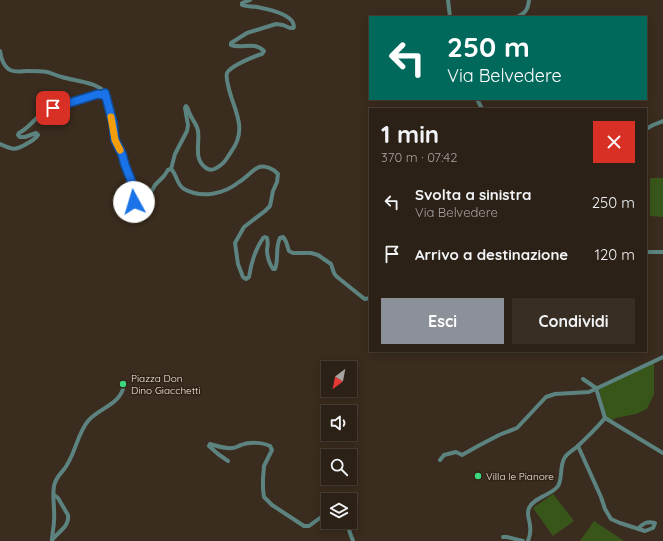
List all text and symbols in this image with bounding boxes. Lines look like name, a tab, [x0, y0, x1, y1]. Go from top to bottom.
text: 250 m	[447, 29, 530, 64]
icon: left	[381, 32, 433, 84]
text: Via Belvedere	[447, 64, 562, 87]
pin	[36, 91, 70, 125]
icon: arrive	[42, 97, 64, 119]
text: 1 min	[381, 119, 439, 149]
button: close	[593, 121, 635, 163]
text: 370 m · 07:42	[381, 149, 457, 165]
position arrow	[113, 181, 155, 223]
text: Svolta a sinistra	[415, 185, 531, 204]
icon: left	[381, 191, 403, 213]
text: 250 m	[592, 193, 635, 212]
text: Via Belvedere	[415, 204, 498, 220]
icon: arrive	[381, 243, 403, 265]
text: Arrivo a destinazione	[415, 245, 568, 264]
text: 120 m	[594, 245, 635, 264]
button: Esci	[381, 298, 504, 344]
button: Condividi	[512, 298, 635, 344]
north arrow	[321, 361, 357, 397]
map controls	[321, 361, 357, 529]
place label: Piazza Don Dino Giacchetti	[131, 372, 201, 397]
marker: Piazza Don Dino Giacchetti	[118, 379, 128, 389]
button: sound	[321, 405, 357, 441]
button: search	[321, 449, 357, 485]
place label: Villa le Pianore	[486, 470, 554, 483]
marker: Villa le Pianore	[473, 471, 483, 481]
button: layers	[321, 493, 357, 529]

